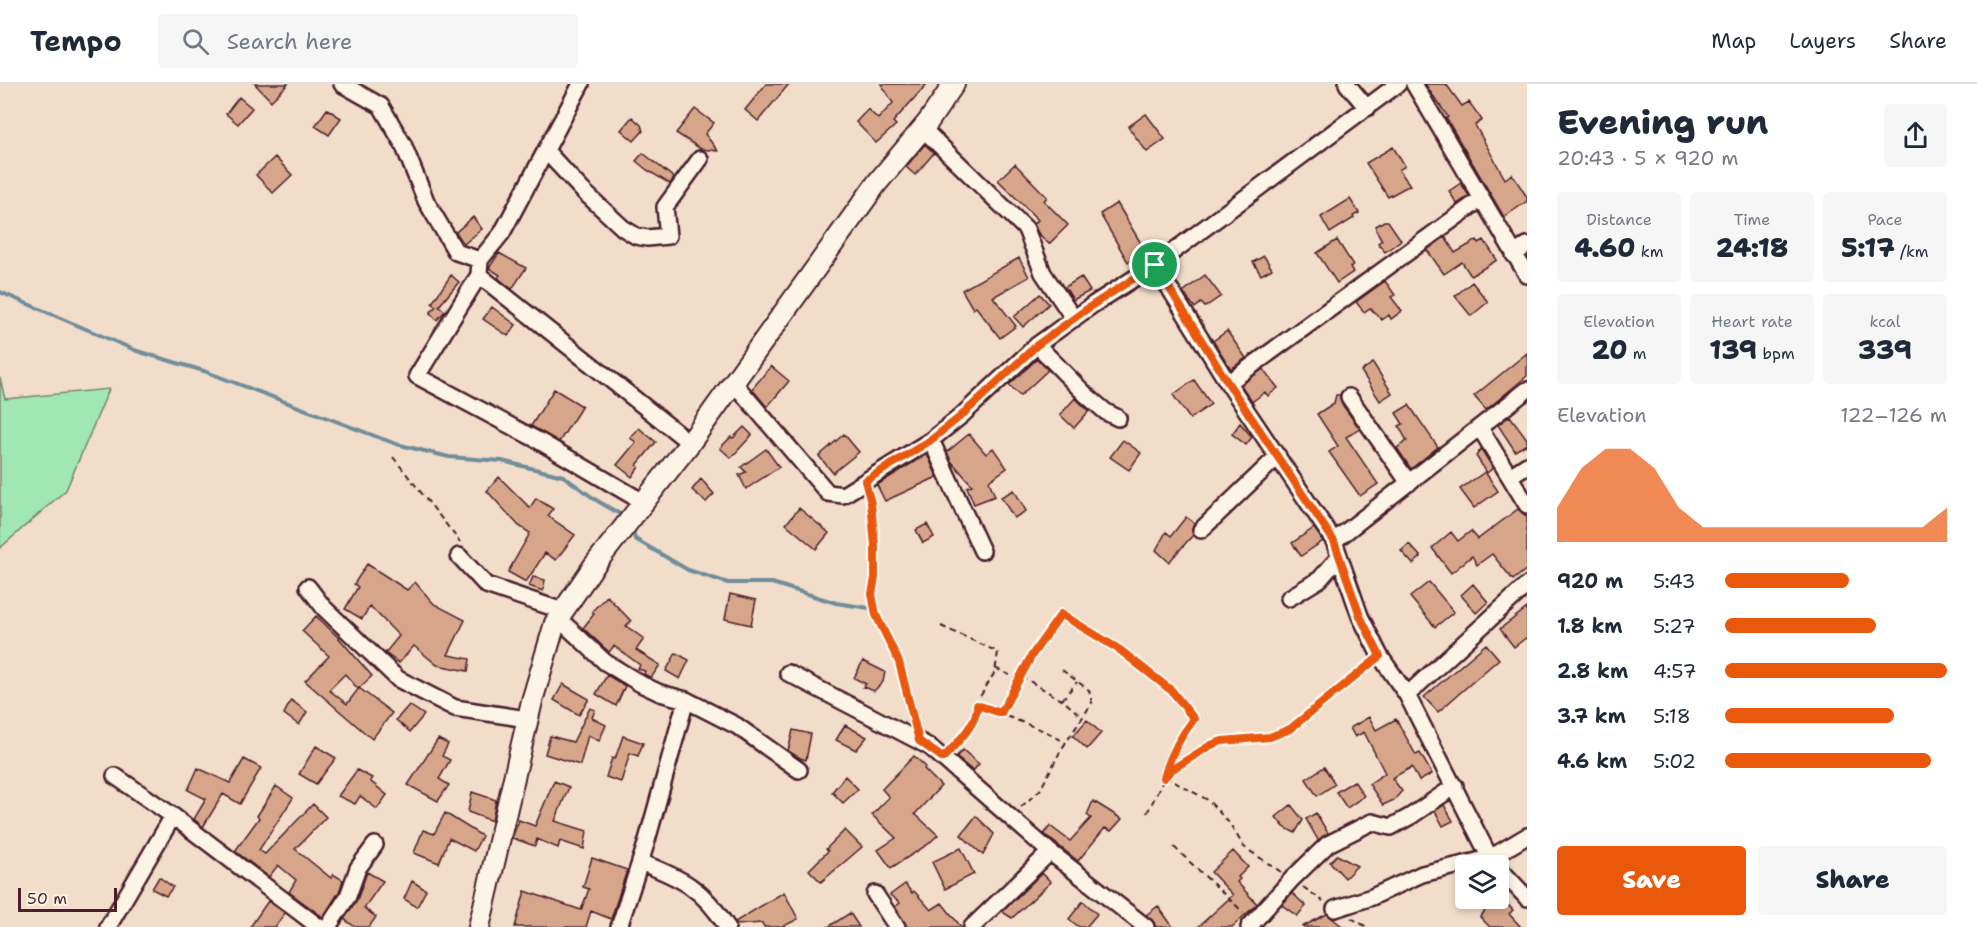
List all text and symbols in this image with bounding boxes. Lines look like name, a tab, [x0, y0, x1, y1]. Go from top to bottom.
search box	[158, 14, 578, 68]
text: Tempo	[30, 22, 122, 60]
icon: search	[179, 25, 212, 58]
text: Search here	[227, 27, 352, 56]
text: Map	[1711, 27, 1756, 55]
text: Layers	[1789, 27, 1856, 55]
text: Share	[1889, 27, 1947, 55]
text: Evening run	[1557, 100, 1768, 145]
button: share	[1884, 104, 1947, 167]
text: 20:43 · 5 × 920 m	[1557, 145, 1738, 171]
text: Distance	[1586, 209, 1652, 230]
text: Time	[1734, 209, 1770, 230]
text: Pace	[1867, 209, 1903, 230]
text: 4.60	[1574, 230, 1635, 265]
text: 24:18	[1716, 230, 1788, 265]
text: 5:17	[1841, 230, 1895, 265]
pin	[1129, 239, 1180, 290]
text: km	[1635, 241, 1664, 262]
text: /km	[1895, 241, 1929, 262]
icon: arrive	[1138, 248, 1171, 281]
text: Elevation	[1583, 311, 1655, 332]
text: Heart rate	[1711, 311, 1793, 332]
text: kcal	[1869, 311, 1901, 332]
text: 20	[1591, 332, 1627, 367]
text: 139	[1709, 332, 1757, 367]
text: 339	[1858, 332, 1912, 367]
text: m	[1627, 343, 1647, 364]
text: bpm	[1757, 343, 1795, 364]
text: Elevation	[1557, 402, 1647, 428]
text: 122–126 m	[1840, 402, 1947, 428]
text: 920 m	[1557, 568, 1623, 594]
text: 5:43	[1653, 568, 1695, 594]
text: 1.8 km	[1557, 613, 1623, 639]
text: 5:27	[1653, 613, 1696, 639]
text: 2.8 km	[1557, 658, 1628, 684]
text: 4:57	[1653, 658, 1696, 684]
text: 3.7 km	[1557, 703, 1626, 729]
text: 5:18	[1653, 703, 1691, 729]
text: 4.6 km	[1557, 748, 1627, 774]
text: 5:02	[1653, 748, 1696, 774]
button: Save	[1557, 846, 1746, 915]
button: Share	[1758, 846, 1947, 915]
map controls	[1455, 855, 1509, 909]
button: layers	[1455, 855, 1509, 909]
scale bar	[18, 885, 117, 912]
text: 50 m	[27, 888, 67, 909]

